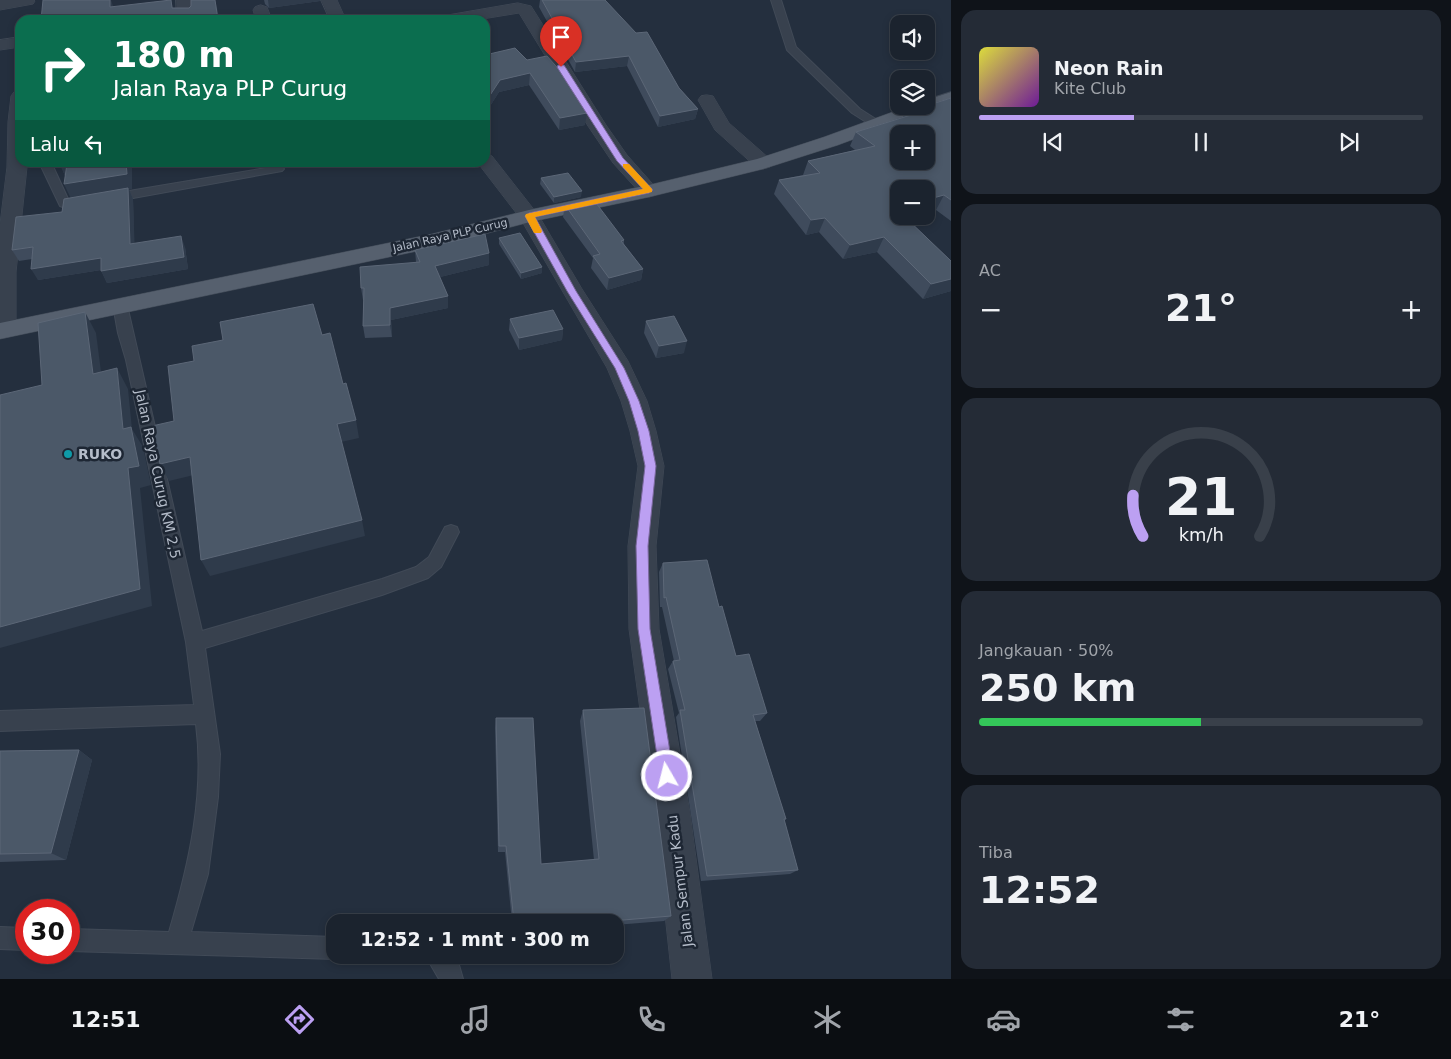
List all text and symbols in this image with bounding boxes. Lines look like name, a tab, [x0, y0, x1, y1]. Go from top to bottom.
map controls	[890, 15, 935, 225]
button: sound	[890, 15, 935, 60]
pin	[540, 16, 582, 67]
icon: arrive	[547, 23, 575, 51]
icon: right	[30, 35, 95, 100]
text: 180 m	[113, 35, 235, 75]
text: Neon Rain	[1054, 57, 1163, 79]
button: layers	[890, 70, 935, 115]
text: Jalan Raya PLP Curug	[113, 76, 347, 101]
text: Kite Club	[1054, 79, 1126, 98]
button: +	[890, 125, 935, 170]
icon: previous	[1039, 128, 1067, 156]
icon: pause	[1187, 128, 1215, 156]
icon: next	[1335, 128, 1363, 156]
icon: left	[80, 130, 108, 158]
text: Lalu	[30, 133, 70, 155]
button: −	[890, 180, 935, 225]
street label: Jalan Raya PLP Curug	[391, 216, 509, 255]
text: AC	[979, 261, 1001, 280]
text: 21°	[1165, 286, 1237, 330]
text: −	[979, 293, 1002, 326]
text: +	[1400, 293, 1423, 326]
street label: Jalan Raya Curug KM 2,5	[132, 387, 184, 560]
place label: RUKO	[78, 446, 122, 462]
marker: RUKO	[62, 448, 74, 460]
text: 21	[1165, 467, 1237, 527]
text: km/h	[1178, 524, 1224, 545]
text: Jangkauan · 50%	[979, 641, 1114, 660]
text: 250 km	[979, 666, 1136, 710]
position arrow	[640, 749, 692, 801]
street label: Jalan Sempur Kadu	[664, 814, 696, 949]
text: Tiba	[979, 843, 1013, 862]
text: 12:52	[979, 868, 1100, 912]
speed limit sign: 30	[15, 899, 80, 964]
text: 12:52 · 1 mnt · 300 m	[360, 928, 590, 950]
icon: directions	[282, 1002, 317, 1037]
icon: music	[458, 1002, 493, 1037]
icon: phone	[634, 1002, 669, 1037]
icon: climate	[810, 1002, 845, 1037]
icon: car	[986, 1002, 1021, 1037]
icon: filters	[1163, 1002, 1198, 1037]
text: 12:51	[71, 1007, 141, 1032]
text: 21°	[1339, 1007, 1380, 1032]

